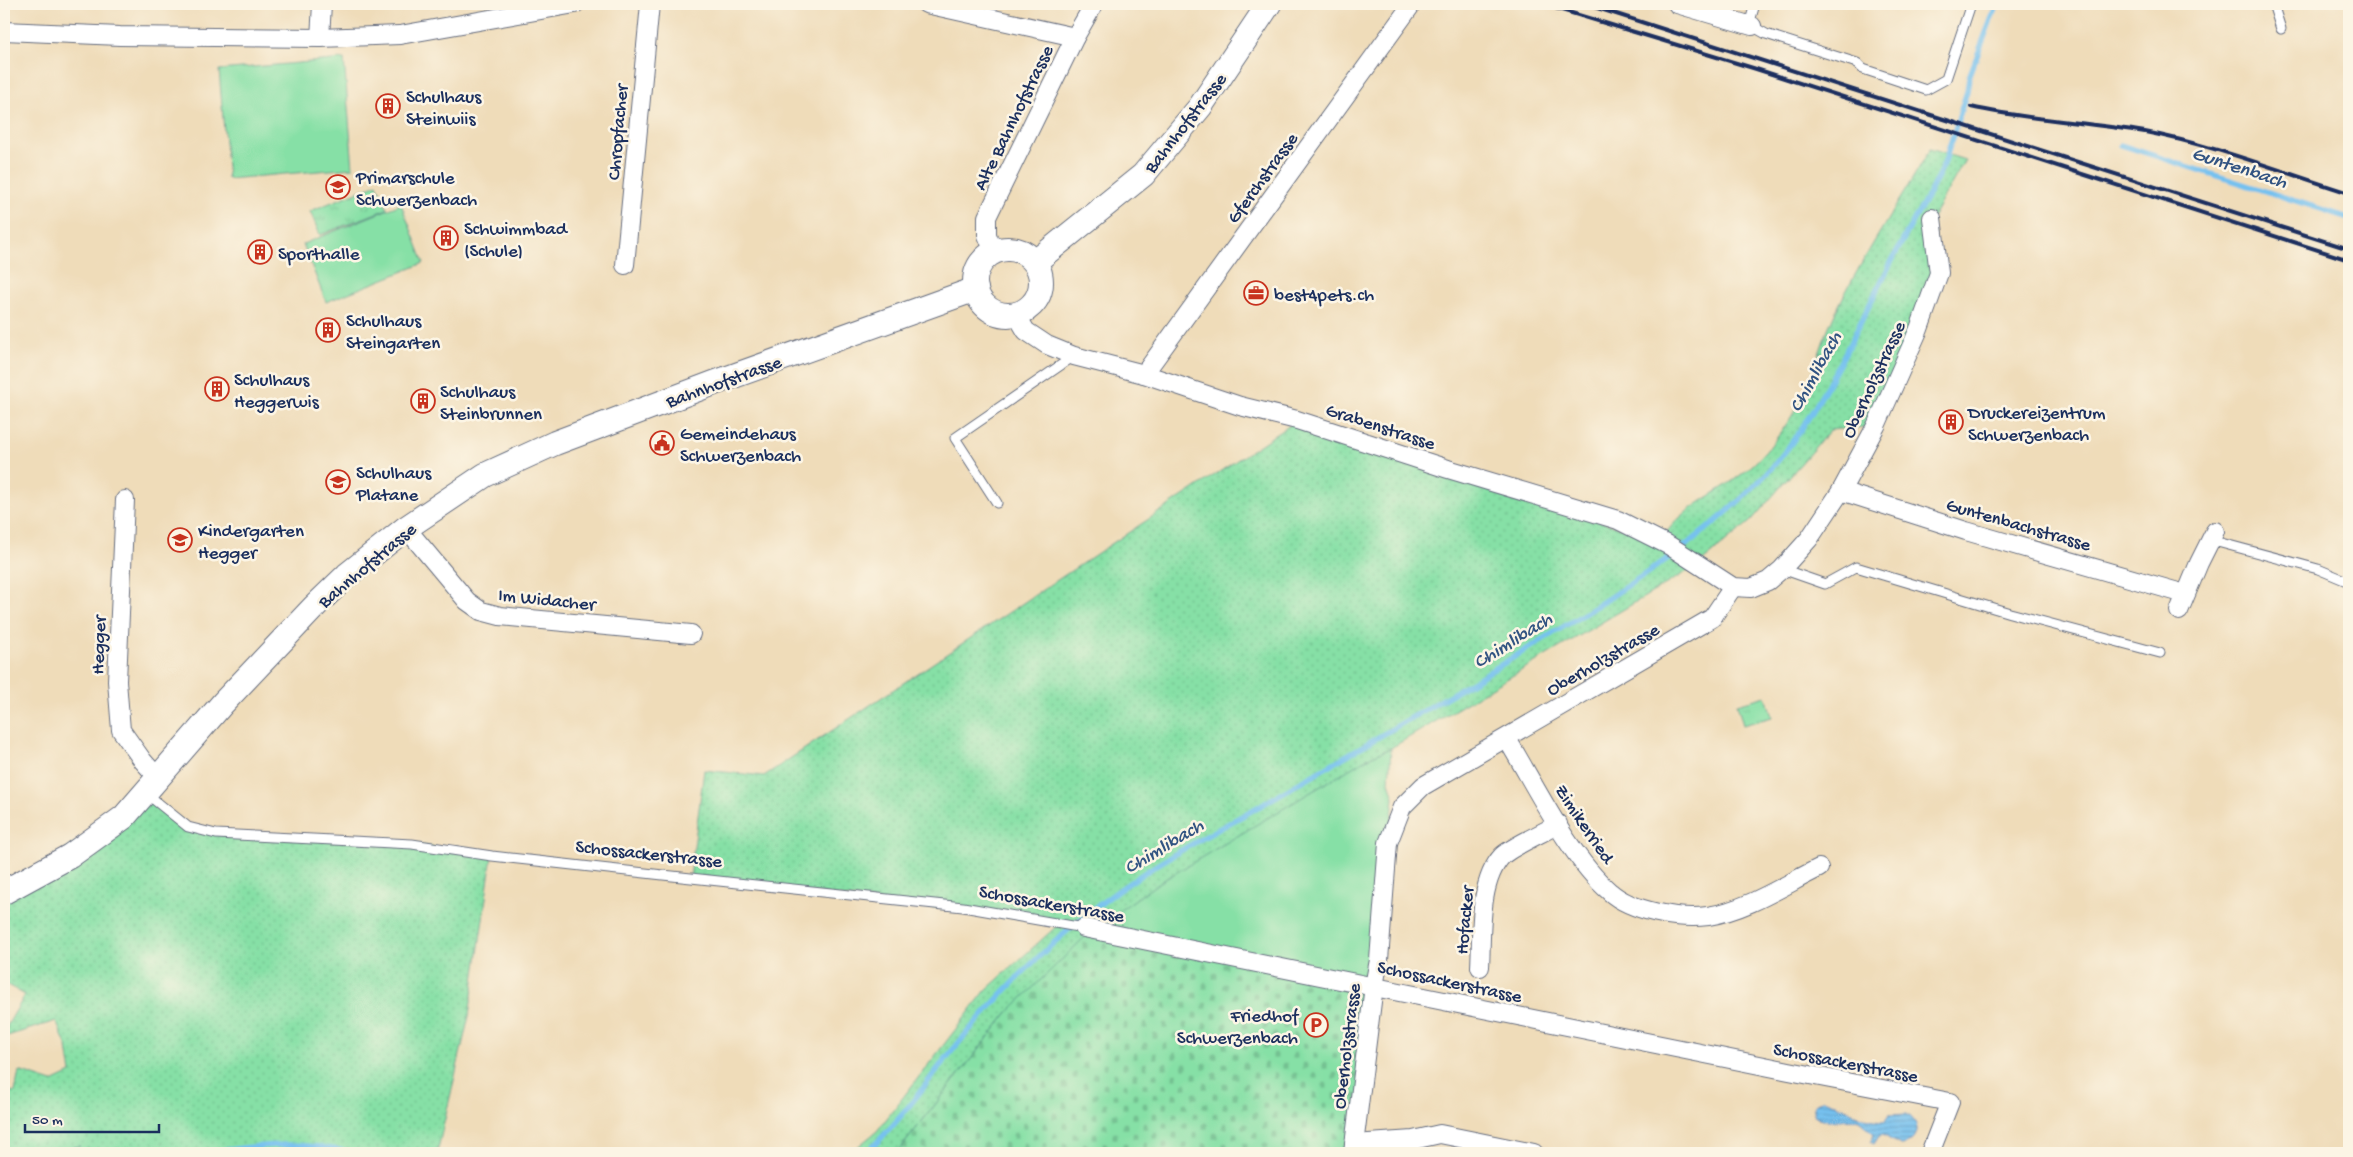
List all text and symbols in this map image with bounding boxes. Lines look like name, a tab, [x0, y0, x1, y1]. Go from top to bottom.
street label: Alte Bahnhofstrasse	[970, 42, 1060, 195]
street label: Bahnhofstrasse	[1140, 69, 1233, 180]
street label: Chropfacher	[604, 81, 635, 181]
place label: Schulhaus Steinwiis	[406, 87, 482, 132]
building icon: Schulhaus Steinwiis	[375, 93, 401, 119]
street label: Gferchstrasse	[1223, 129, 1305, 229]
water label: Guntenbach	[2188, 143, 2290, 196]
place label: Primarschule Schwerzenbach	[355, 168, 477, 213]
school or university icon: Primarschule Schwerzenbach	[325, 174, 351, 200]
place label: Schwimmbad (Schule)	[464, 219, 569, 264]
building icon: Schwimmbad (Schule)	[433, 225, 459, 251]
building icon: Sporthalle	[247, 239, 273, 265]
place label: Sporthalle	[278, 244, 360, 267]
office icon: best4pets.ch	[1243, 280, 1269, 306]
place label: best4pets.ch	[1274, 285, 1374, 308]
place label: Schulhaus Steingarten	[346, 311, 440, 356]
building icon: Schulhaus Steingarten	[315, 317, 341, 343]
street label: Oberholzstrasse	[1838, 318, 1912, 443]
water label: Chimlibach	[1786, 328, 1849, 417]
street label: Bahnhofstrasse	[662, 352, 785, 415]
place label: Schulhaus Heggerwis	[234, 370, 320, 415]
building icon: Schulhaus Heggerwis	[204, 376, 230, 402]
place label: Schulhaus Steinbrunnen	[440, 382, 542, 427]
building icon: Schulhaus Steinbrunnen	[410, 388, 436, 414]
street label: Grabenstrasse	[1322, 400, 1438, 457]
place label: Druckereizentrum Schwerzenbach	[1966, 403, 2106, 448]
building icon: Druckereizentrum Schwerzenbach	[1938, 409, 1964, 435]
place label: Gemeindehaus Schwerzenbach	[680, 424, 801, 469]
public building icon: Gemeindehaus Schwerzenbach	[649, 430, 675, 456]
place label: Schulhaus Platane	[355, 463, 432, 508]
school or university icon: Schulhaus Platane	[325, 469, 351, 495]
street label: Guntenbachstrasse	[1943, 495, 2093, 558]
street label: Bahnhofstrasse	[314, 519, 422, 615]
place label: Kindergarten Hegger	[198, 521, 304, 566]
school or university icon: Kindergarten Hegger	[167, 527, 193, 553]
street label: Im Widacher	[497, 585, 599, 618]
water label: Chimlibach	[1470, 609, 1558, 675]
street label: Hegger	[88, 613, 113, 675]
street label: Oberholzstrasse	[1543, 619, 1664, 703]
street label: Zimikerried	[1548, 781, 1619, 871]
water label: Chimlibach	[1121, 815, 1209, 881]
street label: Schossackerstrasse	[574, 836, 723, 875]
street label: Schossackerstrasse	[977, 881, 1126, 930]
street label: Hofacker	[1452, 883, 1481, 955]
street label: Schossackerstrasse	[1375, 957, 1524, 1010]
street label: Oberholzstrasse	[1329, 982, 1368, 1111]
place label: Friedhof Schwerzenbach	[1177, 1006, 1300, 1051]
parking icon: Friedhof Schwerzenbach	[1303, 1012, 1329, 1038]
street label: Schossackerstrasse	[1771, 1039, 1920, 1090]
scale bar	[25, 1102, 159, 1134]
text: 50 m	[32, 1112, 63, 1130]

